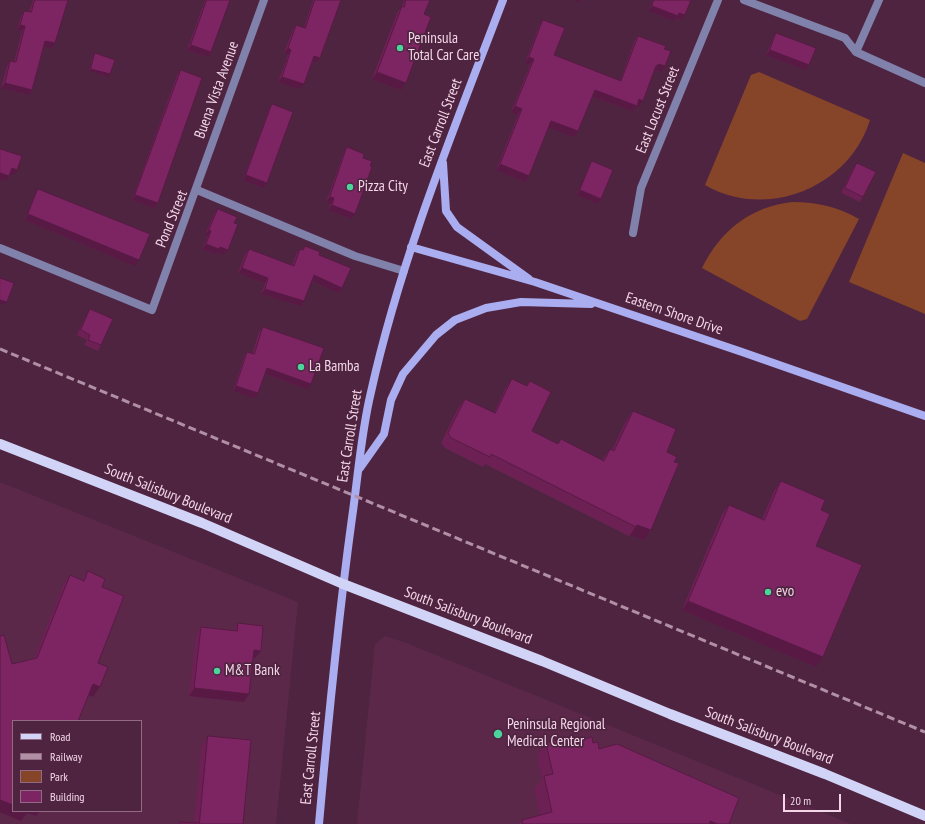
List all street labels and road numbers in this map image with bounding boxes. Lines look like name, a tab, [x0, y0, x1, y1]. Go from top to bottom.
street label: Buena Vista Avenue	[191, 39, 243, 141]
street label: East Locust Street	[632, 64, 684, 156]
street label: East Carroll Street	[416, 76, 466, 170]
street label: Pond Street	[152, 188, 192, 250]
street label: Eastern Shore Drive	[623, 289, 725, 339]
street label: East Carroll Street	[334, 388, 366, 484]
street label: South Salisbury Boulevard	[102, 460, 234, 528]
street label: South Salisbury Boulevard	[402, 583, 534, 649]
street label: South Salisbury Boulevard	[703, 703, 835, 769]
street label: East Carroll Street	[297, 711, 325, 805]

